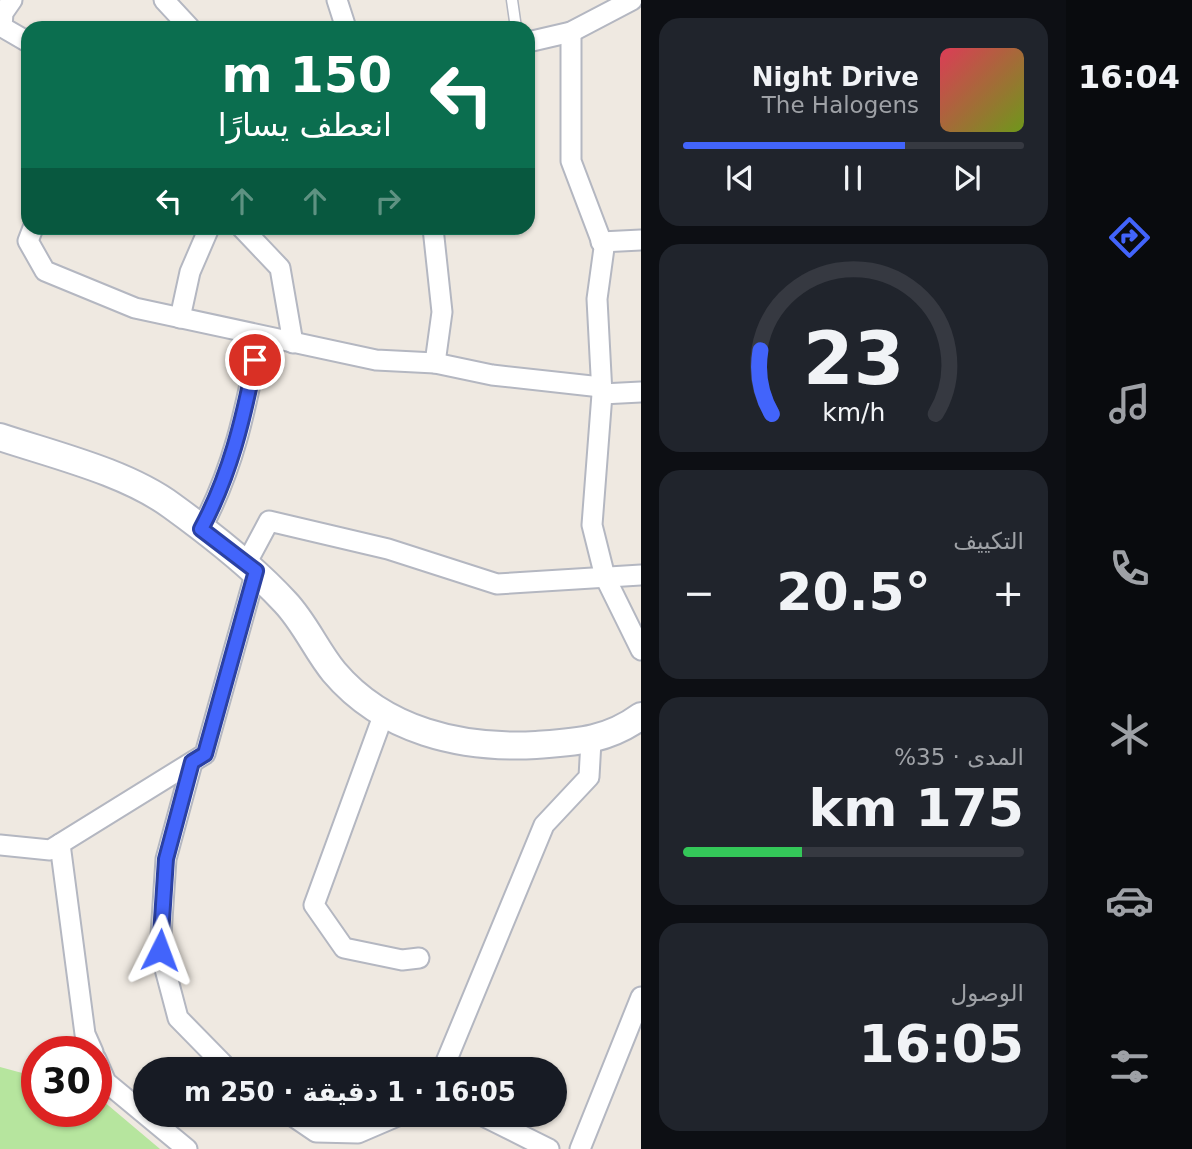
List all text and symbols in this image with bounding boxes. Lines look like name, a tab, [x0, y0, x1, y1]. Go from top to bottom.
text: 150 m	[222, 47, 392, 104]
icon: left	[416, 49, 507, 140]
text: 16:04	[1078, 58, 1180, 96]
text: Night Drive	[752, 62, 919, 92]
text: The Halogens	[762, 92, 919, 118]
text: انعطف يسارًا	[218, 106, 392, 144]
icon: previous	[721, 159, 759, 197]
icon: pause	[834, 159, 872, 197]
icon: next	[948, 159, 986, 197]
icon: left	[150, 182, 188, 220]
icon: ahead	[223, 182, 261, 220]
icon: ahead	[296, 182, 334, 220]
icon: right	[369, 182, 407, 220]
icon: directions	[1105, 213, 1154, 262]
text: 23	[803, 317, 904, 402]
pin	[225, 330, 285, 390]
icon: arrive	[236, 341, 274, 379]
icon: music	[1105, 379, 1154, 428]
text: km/h	[822, 398, 885, 427]
text: التكييف	[953, 528, 1024, 554]
icon: phone	[1105, 544, 1154, 593]
text: 20.5°	[776, 562, 931, 622]
text: −	[683, 571, 715, 615]
text: +	[992, 571, 1024, 615]
icon: climate	[1105, 710, 1154, 759]
text: المدى · 35%	[894, 744, 1024, 770]
text: 175 km	[809, 778, 1024, 838]
icon: car	[1105, 876, 1154, 925]
position arrow	[123, 913, 197, 987]
text: الوصول	[951, 980, 1024, 1006]
text: 16:05	[858, 1014, 1024, 1074]
speed limit sign: 30	[21, 1036, 112, 1127]
icon: filters	[1105, 1042, 1154, 1091]
text: 16:05 · 1 دقيقة · 250 m	[184, 1077, 516, 1107]

